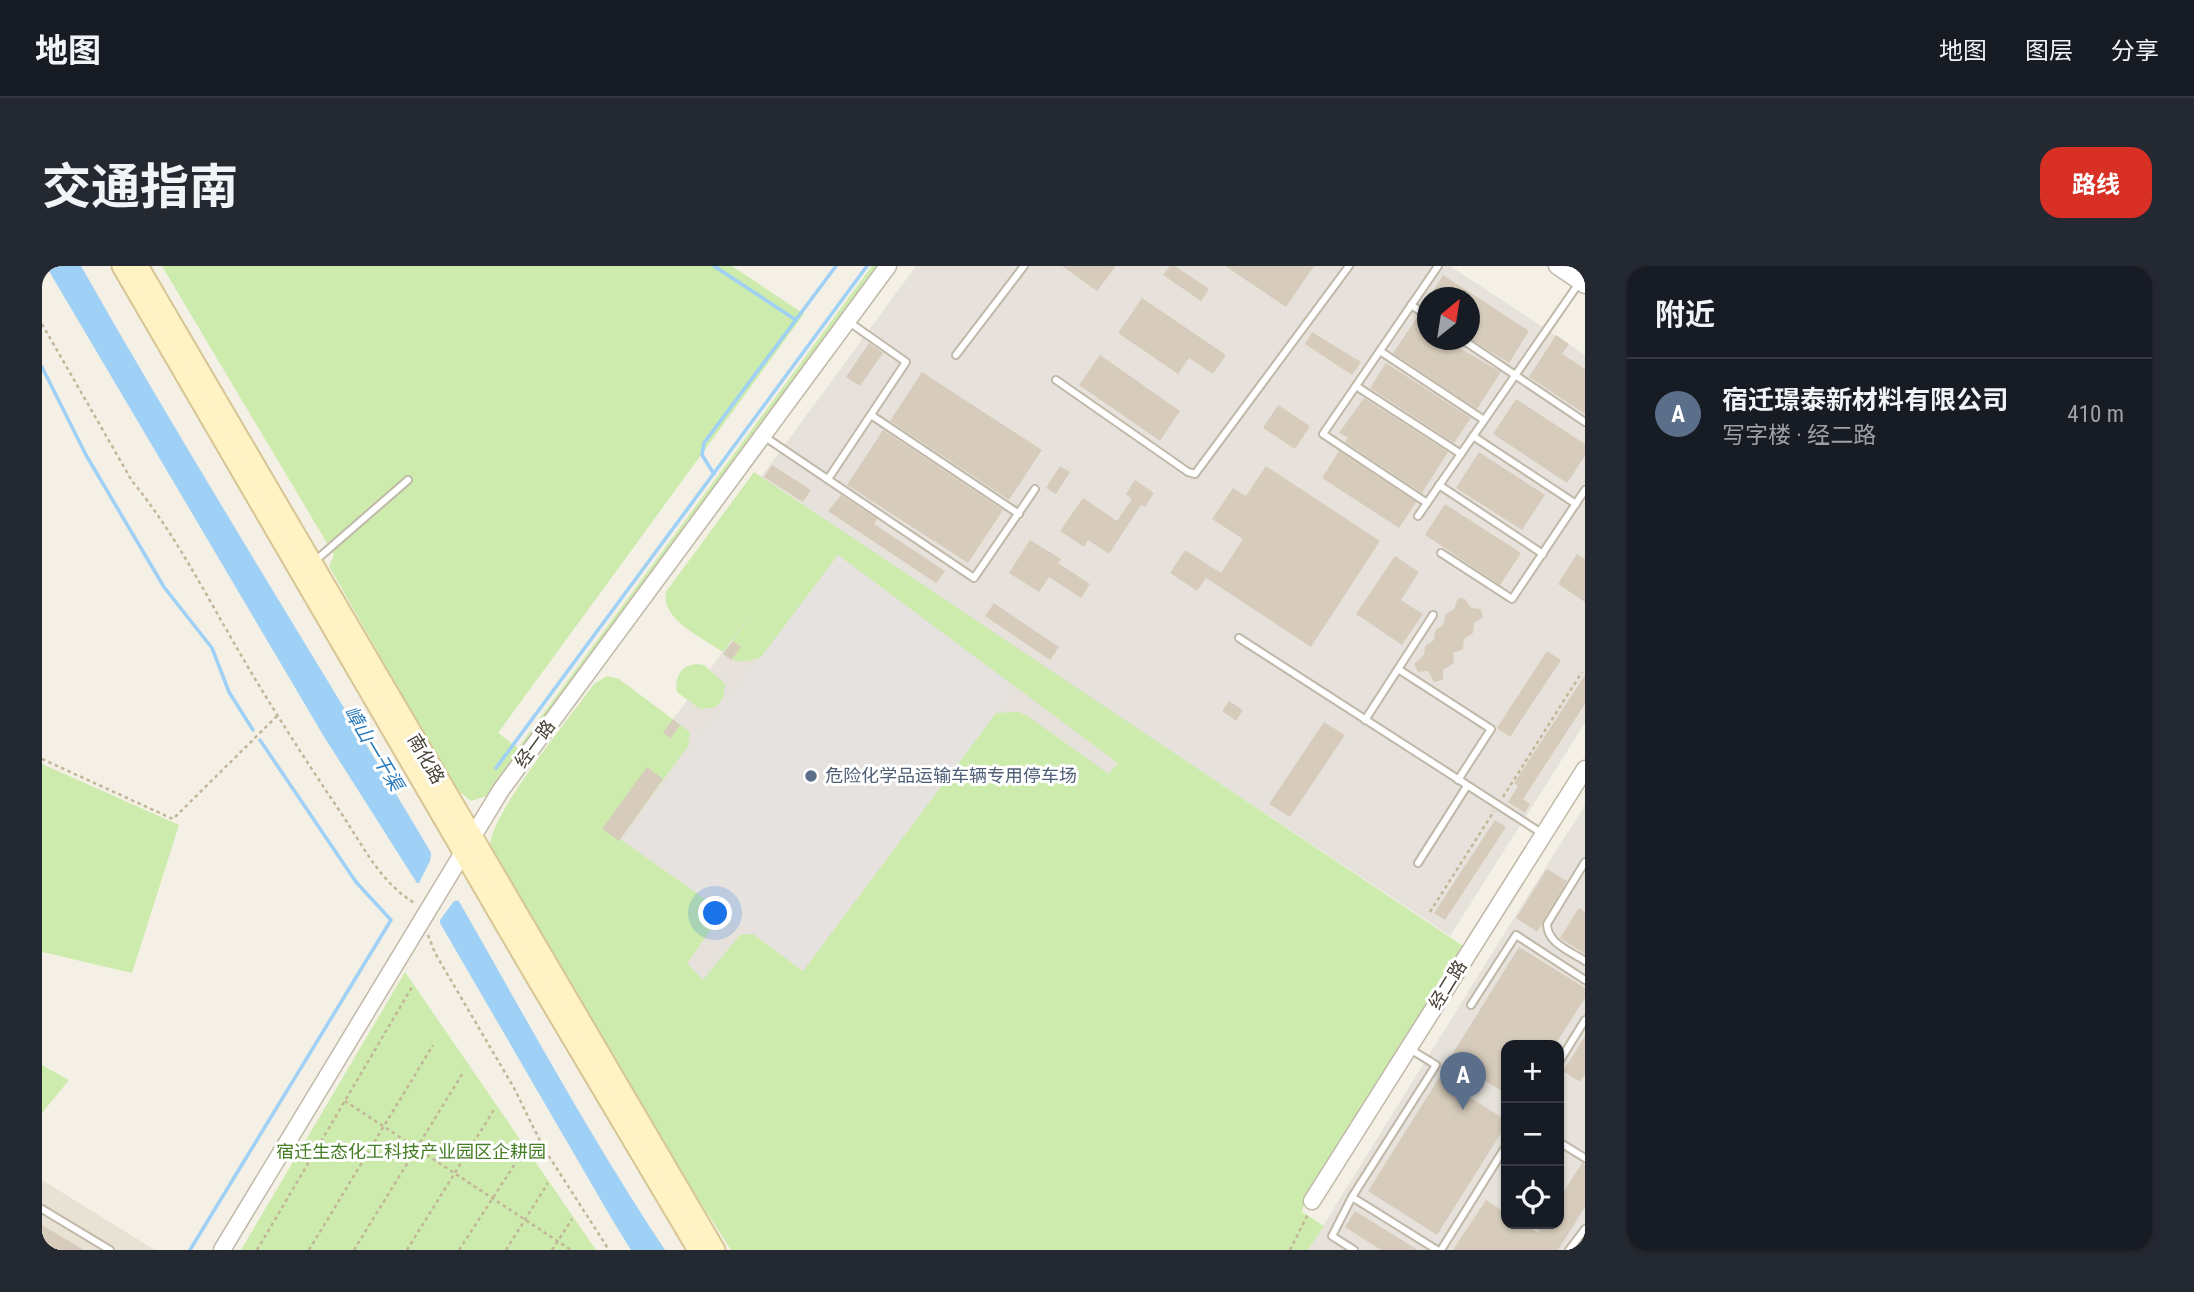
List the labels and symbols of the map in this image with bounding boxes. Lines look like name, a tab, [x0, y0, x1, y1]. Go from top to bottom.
north arrow	[1417, 287, 1480, 350]
water label: 嶂山一干渠	[339, 702, 409, 797]
street label: 经一路	[510, 716, 559, 772]
street label: 南化路	[404, 730, 449, 787]
place label: 危险化学品运输车辆专用停车场	[825, 765, 1077, 786]
marker: 危险化学品运输车辆专用停车场	[803, 768, 819, 784]
your location	[698, 896, 732, 930]
street label: 经二路	[1424, 956, 1471, 1013]
pin: A	[1440, 1052, 1486, 1110]
park label: 宿迁生态化工科技产业园区企耕园	[276, 1141, 546, 1162]

